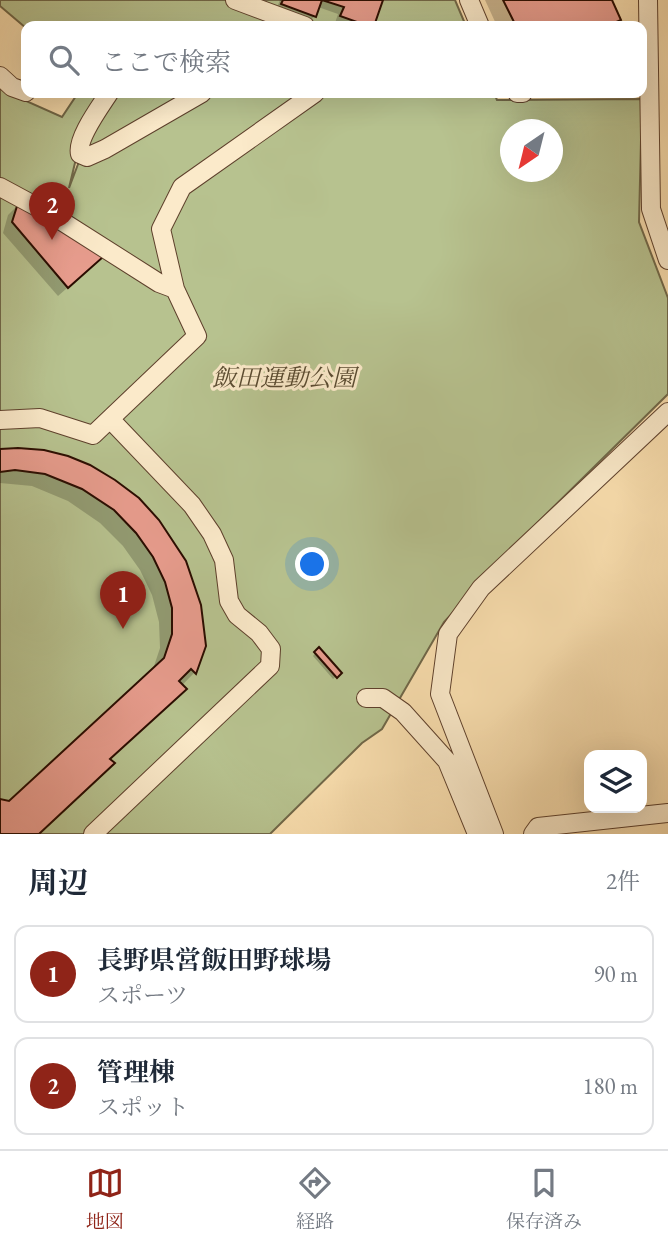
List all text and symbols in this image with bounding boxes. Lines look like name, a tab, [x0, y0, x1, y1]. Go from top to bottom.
search box	[21, 21, 647, 98]
icon: search	[45, 41, 83, 79]
text: ここで検索	[101, 45, 231, 79]
north arrow	[500, 119, 563, 182]
pin: 2	[29, 182, 75, 240]
park label: 飯田運動公園	[212, 362, 360, 393]
your location	[295, 547, 329, 581]
pin: 1	[100, 571, 146, 629]
map controls	[584, 750, 647, 813]
button: layers	[584, 750, 647, 813]
text: 周辺	[28, 863, 88, 902]
text: 2件	[606, 866, 640, 896]
text: 長野県営飯田野球場	[97, 943, 331, 977]
text: 1	[47, 959, 59, 989]
text: 90 m	[593, 959, 638, 989]
text: スポーツ	[97, 980, 188, 1010]
text: 管理棟	[97, 1055, 175, 1089]
text: 2	[47, 1071, 59, 1101]
text: 180 m	[582, 1071, 638, 1101]
text: スポット	[97, 1092, 189, 1122]
tab: 地図	[86, 1164, 124, 1234]
tab: 経路	[296, 1164, 334, 1234]
tab: 保存済み	[506, 1164, 582, 1234]

